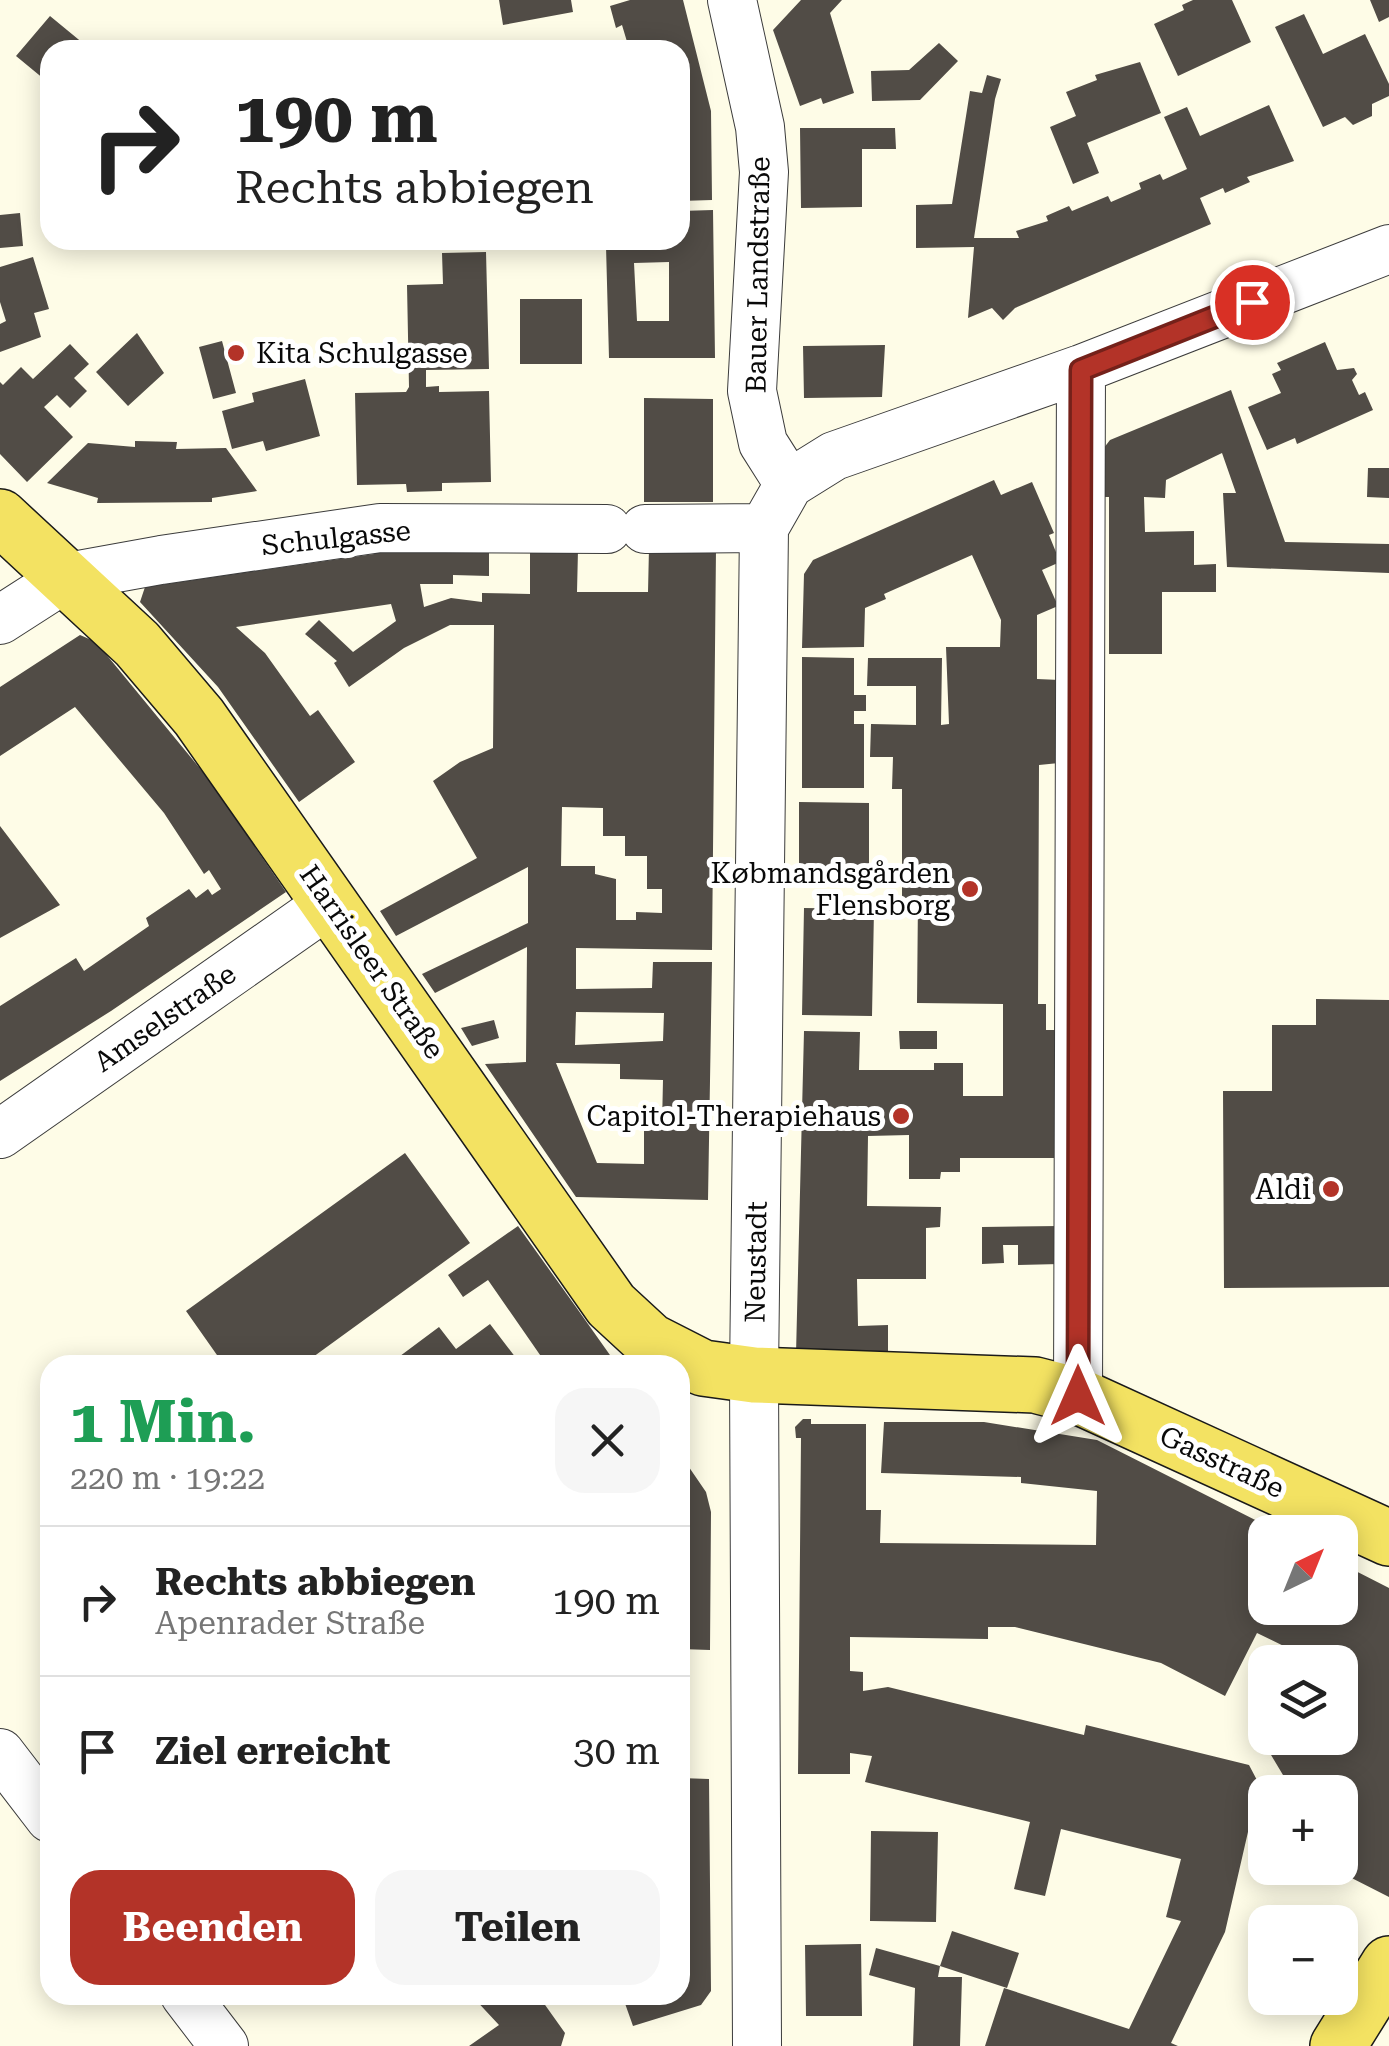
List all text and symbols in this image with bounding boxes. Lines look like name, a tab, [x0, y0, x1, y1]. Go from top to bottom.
text: 190 m	[235, 77, 438, 159]
icon: right	[70, 80, 200, 210]
street label: Bauer Landstraße	[739, 156, 777, 394]
text: Rechts abbiegen	[235, 161, 594, 214]
pin	[1210, 260, 1295, 345]
icon: arrive	[1225, 275, 1280, 330]
place label: Kita Schulgasse	[256, 337, 468, 370]
marker: Kita Schulgasse	[225, 342, 247, 364]
street label: Schulgasse	[260, 514, 412, 562]
place label: Købmandsgården Flensborg	[711, 857, 950, 922]
street label: Harrisleer Straße	[293, 859, 451, 1065]
marker: Købmandsgården Flensborg	[959, 878, 981, 900]
street label: Amselstraße	[88, 957, 242, 1079]
place label: Capitol-Therapiehaus	[586, 1100, 881, 1133]
marker: Capitol-Therapiehaus	[890, 1105, 912, 1127]
place label: Aldi	[1255, 1173, 1311, 1206]
marker: Aldi	[1320, 1178, 1342, 1200]
street label: Neustadt	[738, 1201, 774, 1323]
position arrow	[1026, 1344, 1130, 1448]
text: 1 Min.	[70, 1386, 256, 1457]
button: close	[555, 1388, 660, 1493]
street label: Gasstraße	[1155, 1419, 1289, 1505]
text: 220 m · 19:22	[70, 1459, 265, 1497]
north arrow	[1248, 1515, 1358, 1625]
map controls	[1248, 1515, 1358, 2015]
text: Rechts abbiegen	[155, 1560, 476, 1604]
icon: right	[70, 1574, 125, 1629]
text: 190 m	[552, 1579, 660, 1623]
text: Apenrader Straße	[155, 1604, 425, 1642]
button: layers	[1248, 1645, 1358, 1755]
icon: arrive	[70, 1724, 125, 1779]
text: Ziel erreicht	[155, 1729, 390, 1773]
text: 30 m	[573, 1729, 660, 1773]
button: +	[1248, 1775, 1358, 1885]
button: Beenden	[70, 1870, 355, 1985]
button: Teilen	[375, 1870, 660, 1985]
button: −	[1248, 1905, 1358, 2015]

